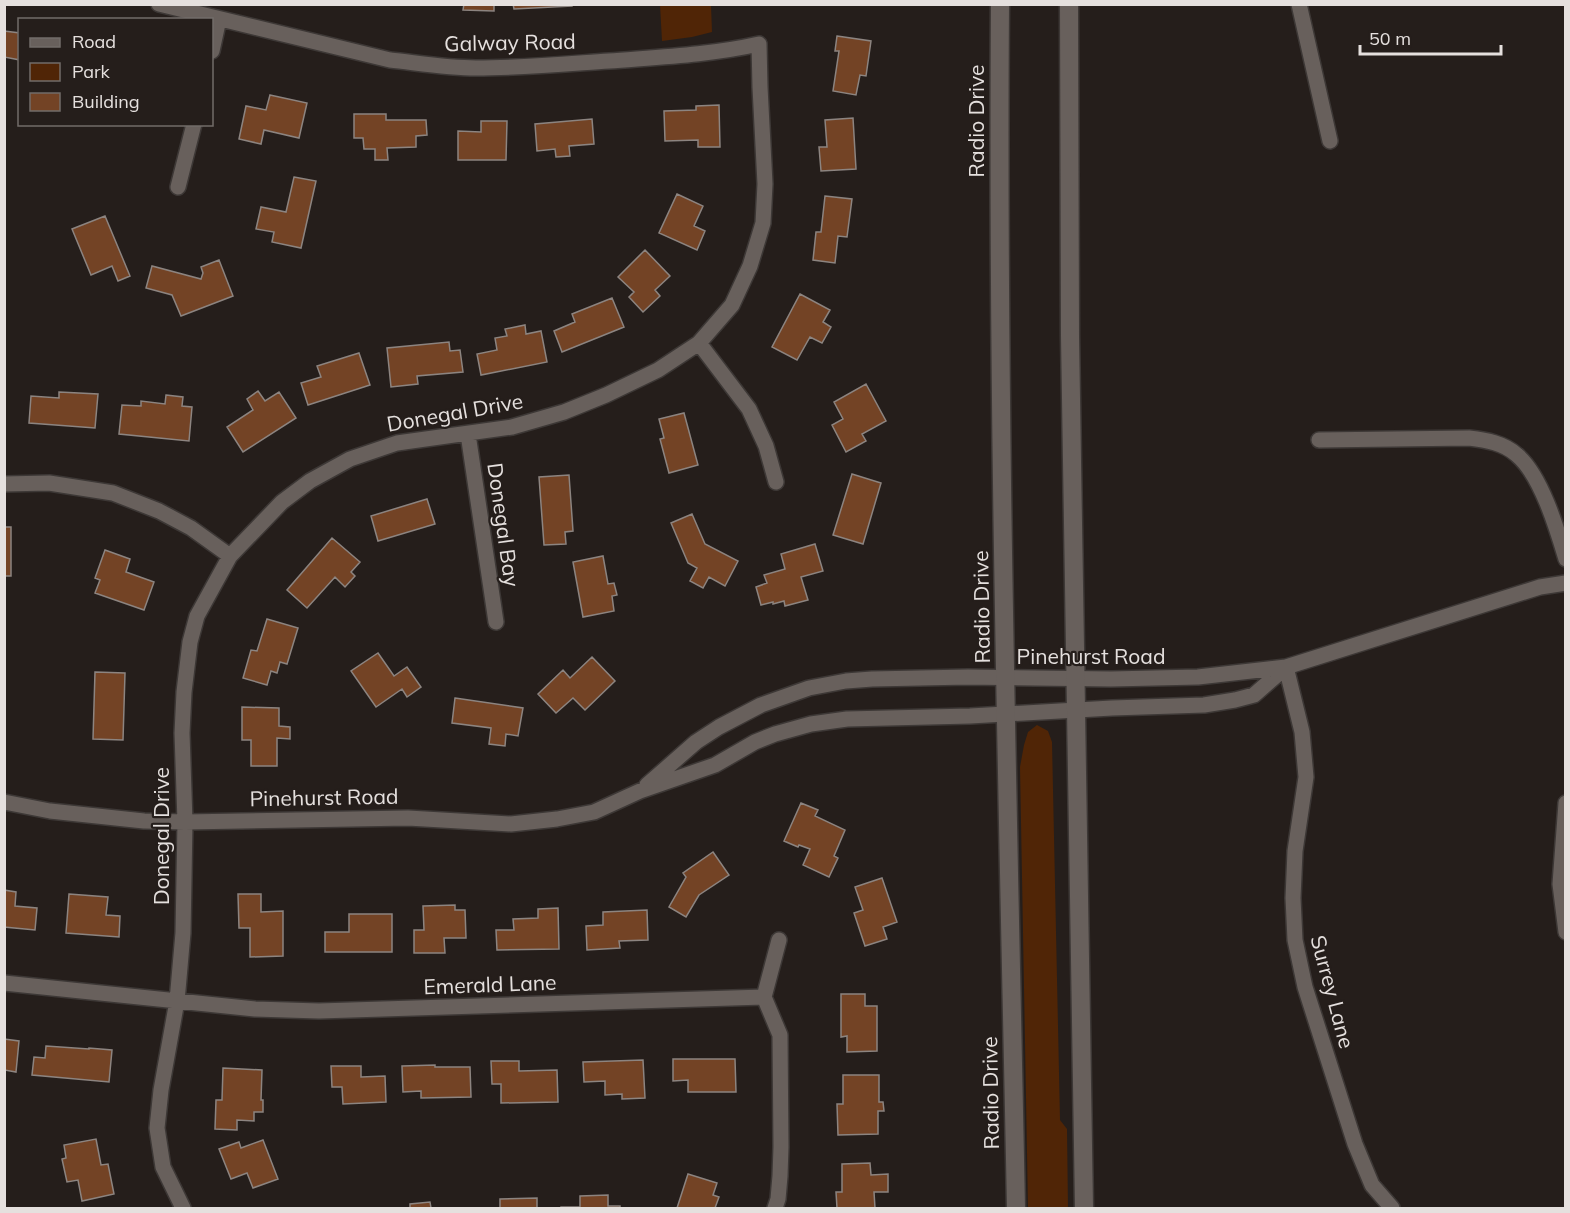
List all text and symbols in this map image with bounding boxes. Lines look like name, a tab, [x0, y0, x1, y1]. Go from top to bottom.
legend	[18, 18, 213, 126]
scale bar	[1360, 18, 1501, 56]
text: 50 m	[1369, 27, 1411, 50]
street label: Galway Road	[444, 28, 576, 56]
text: Road	[72, 30, 116, 53]
text: Park	[72, 60, 111, 83]
street label: Radio Drive	[963, 65, 989, 177]
text: Building	[72, 90, 140, 113]
street label: Donegal Drive	[385, 387, 525, 437]
street label: Donegal Bay	[482, 461, 526, 589]
street label: Radio Drive	[967, 550, 995, 664]
street label: Pinehurst Road	[1017, 643, 1165, 669]
street label: Donegal Drive	[148, 767, 174, 905]
street label: Pinehurst Road	[249, 783, 399, 811]
street label: Surrey Lane	[1305, 932, 1361, 1051]
street label: Emerald Lane	[423, 969, 557, 999]
street label: Radio Drive	[976, 1036, 1004, 1150]

